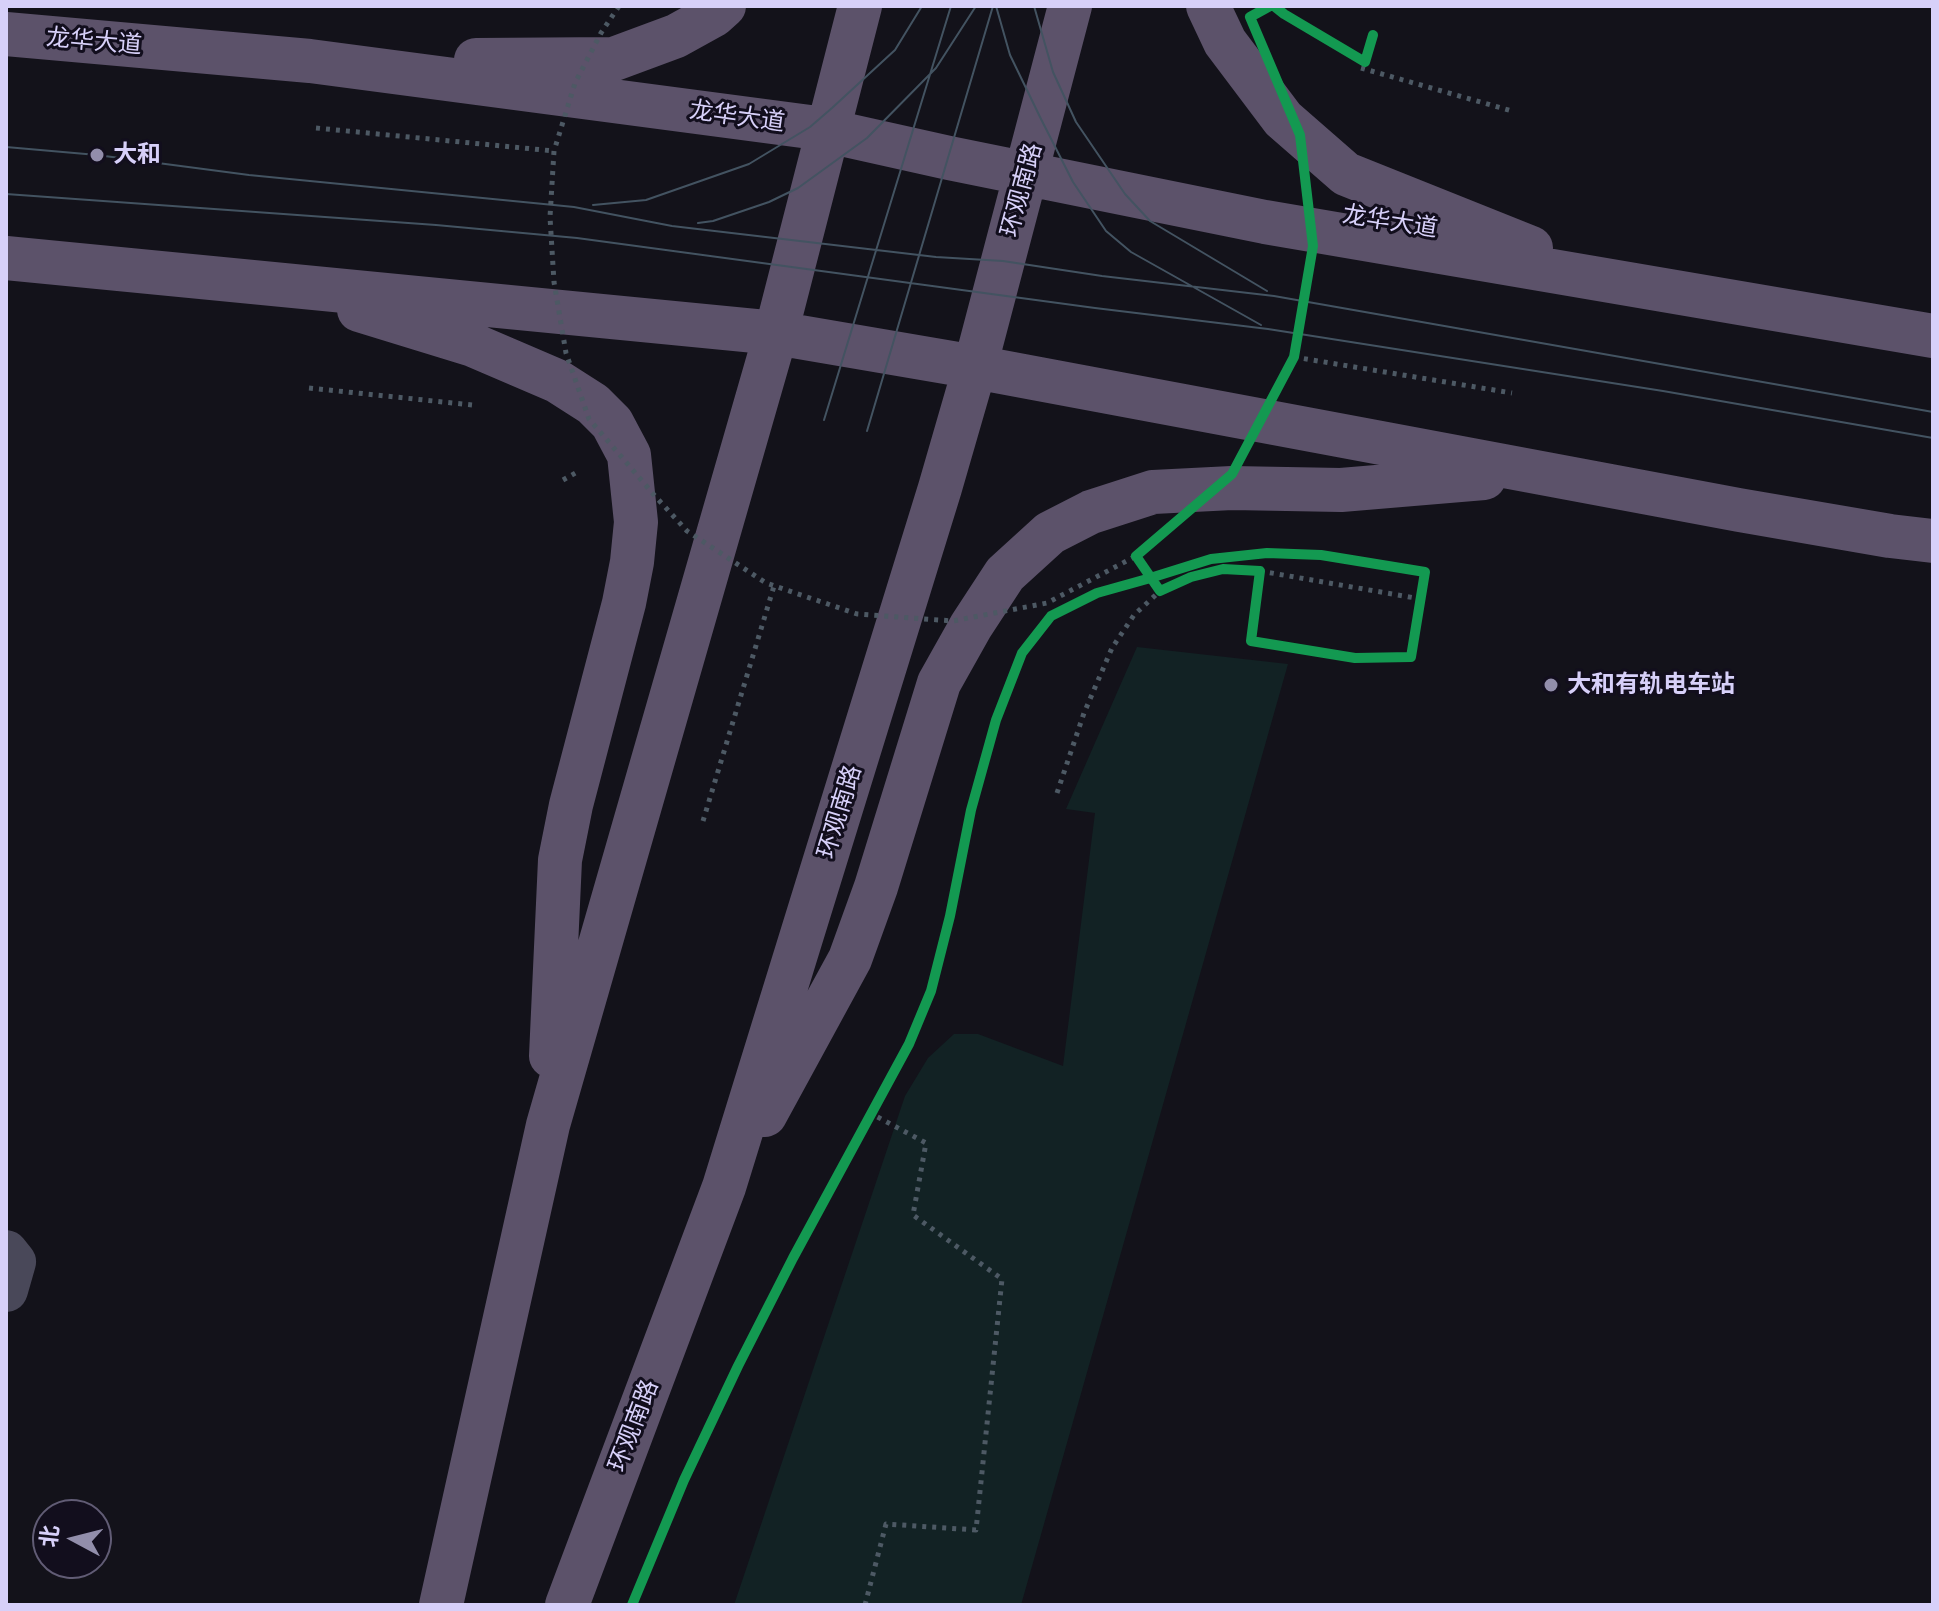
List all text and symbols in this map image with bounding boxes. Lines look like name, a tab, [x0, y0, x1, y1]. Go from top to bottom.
street label: 龙华大道	[45, 23, 143, 61]
street label: 龙华大道	[687, 96, 787, 138]
street label: 环观南路	[996, 140, 1048, 240]
place label: 大和	[113, 141, 161, 169]
marker: 大和	[88, 146, 106, 164]
street label: 龙华大道	[1340, 200, 1440, 244]
place label: 大和有轨电车站	[1567, 671, 1735, 699]
marker: 大和有轨电车站	[1542, 676, 1560, 694]
street label: 环观南路	[812, 762, 868, 862]
street label: 环观南路	[603, 1376, 665, 1476]
north arrow	[32, 1499, 112, 1579]
text: 北	[36, 1524, 63, 1549]

